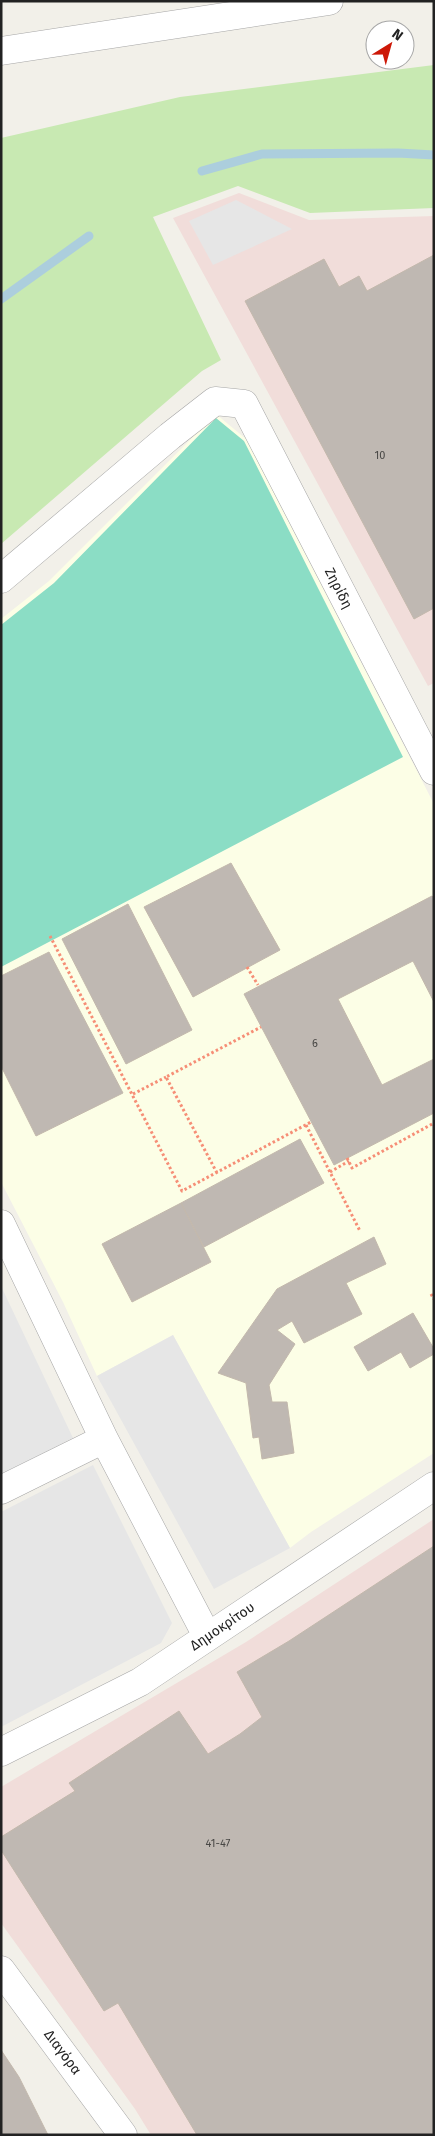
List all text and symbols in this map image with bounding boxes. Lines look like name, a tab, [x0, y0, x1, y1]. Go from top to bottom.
north arrow	[365, 20, 415, 70]
text: N	[389, 25, 406, 45]
house number: 10	[375, 449, 385, 462]
street label: Ζηρίδη	[321, 565, 356, 612]
house number: 6	[312, 1037, 318, 1050]
street label: Δημοκρίτου	[187, 1599, 258, 1654]
house number: 41-47	[206, 1837, 230, 1850]
street label: Διαγόρα	[40, 2027, 85, 2078]

